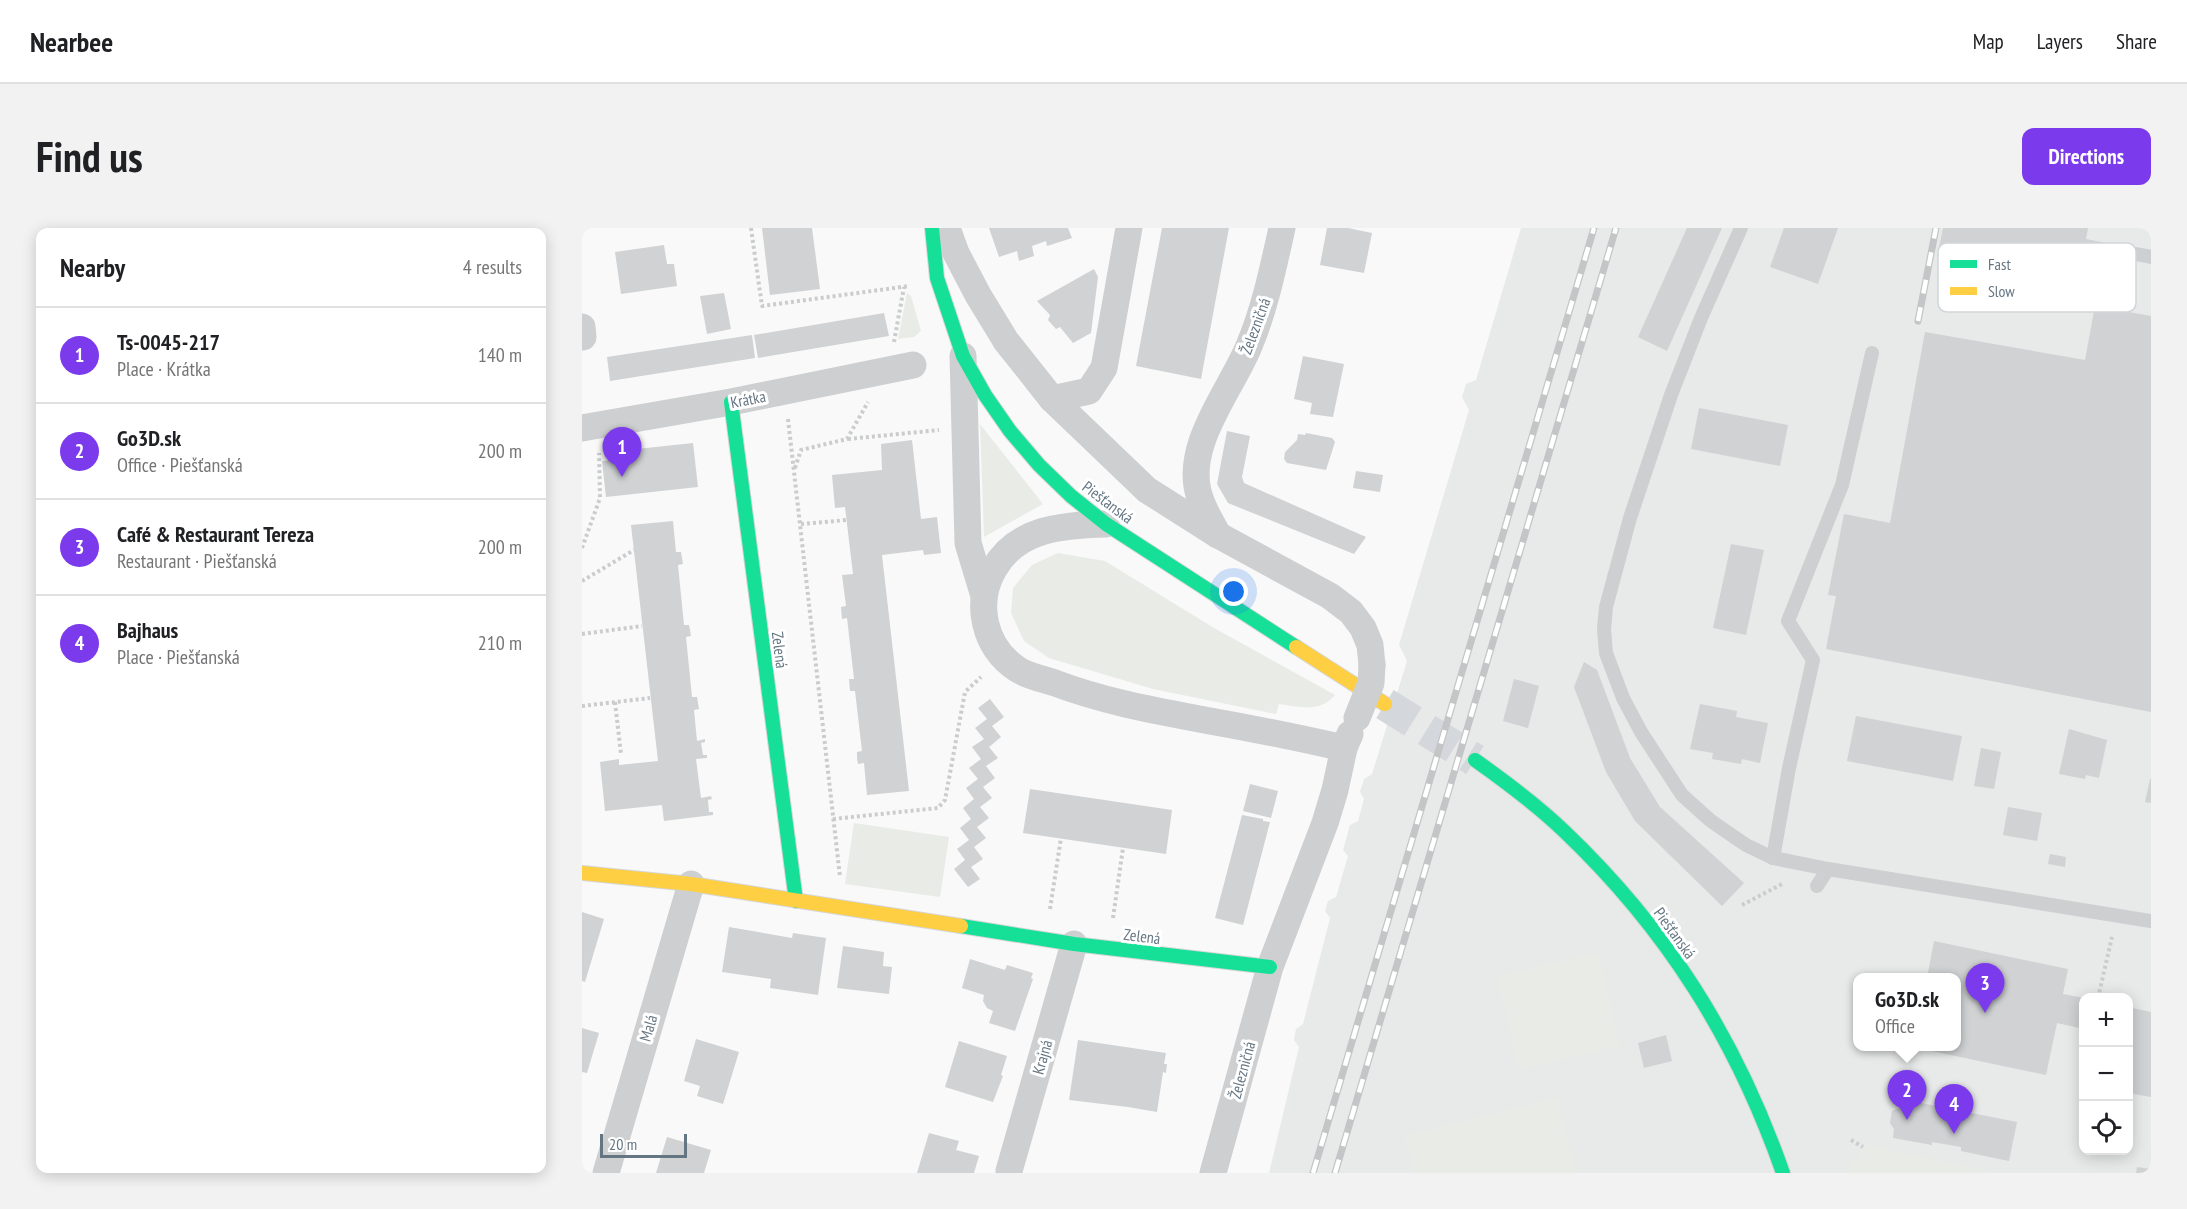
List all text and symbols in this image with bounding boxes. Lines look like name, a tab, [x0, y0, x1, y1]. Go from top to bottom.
text: Nearbee	[30, 23, 113, 60]
text: Map	[1973, 28, 2004, 55]
text: Layers	[2037, 28, 2083, 55]
text: Share	[2116, 28, 2157, 55]
button: Directions	[2022, 128, 2151, 185]
text: Find us	[36, 129, 143, 184]
legend	[1938, 243, 2136, 312]
text: Nearby	[60, 251, 125, 284]
text: 4 results	[463, 254, 522, 280]
text: Fast	[1988, 254, 2011, 274]
text: Slow	[1988, 281, 2015, 301]
street label: Železničná	[1236, 295, 1274, 357]
text: Ts-0045-217	[117, 328, 220, 356]
text: 1	[75, 342, 84, 368]
text: 140 m	[478, 342, 522, 368]
text: Place · Krátka	[117, 356, 211, 382]
street label: Krátka	[729, 386, 767, 412]
text: Go3D.sk	[117, 424, 181, 452]
pin: 1	[602, 428, 642, 477]
text: 2	[75, 438, 84, 464]
text: 200 m	[478, 438, 522, 464]
text: Office · Piešťanská	[117, 452, 243, 478]
street label: Piešťanská	[1079, 476, 1137, 528]
text: Café & Restaurant Tereza	[117, 520, 314, 548]
text: 3	[75, 534, 84, 560]
text: 200 m	[478, 534, 522, 560]
text: Restaurant · Piešťanská	[117, 548, 277, 574]
your location	[1219, 577, 1248, 606]
text: Bajhaus	[117, 616, 178, 644]
text: 4	[75, 630, 84, 656]
text: 210 m	[478, 630, 522, 656]
street label: Zelená	[768, 631, 792, 669]
text: Place · Piešťanská	[117, 644, 240, 670]
street label: Piešťanská	[1650, 903, 1700, 963]
street label: Zelená	[1123, 924, 1161, 948]
pin: 3	[1966, 964, 2004, 1013]
popup	[1853, 973, 1961, 1051]
text: Go3D.sk	[1875, 985, 1939, 1013]
map controls	[2079, 993, 2133, 1155]
button: +	[2079, 993, 2133, 1047]
street label: Malá	[635, 1012, 661, 1044]
text: Office	[1875, 1013, 1915, 1039]
street label: Krajná	[1028, 1037, 1056, 1077]
street label: Železničná	[1225, 1039, 1259, 1101]
button: −	[2079, 1047, 2133, 1101]
pin: 2	[1888, 1070, 1926, 1120]
pin: 4	[1934, 1084, 1974, 1134]
button: locate	[2079, 1101, 2133, 1155]
scale bar	[600, 1131, 687, 1158]
text: 20 m	[609, 1134, 637, 1154]

